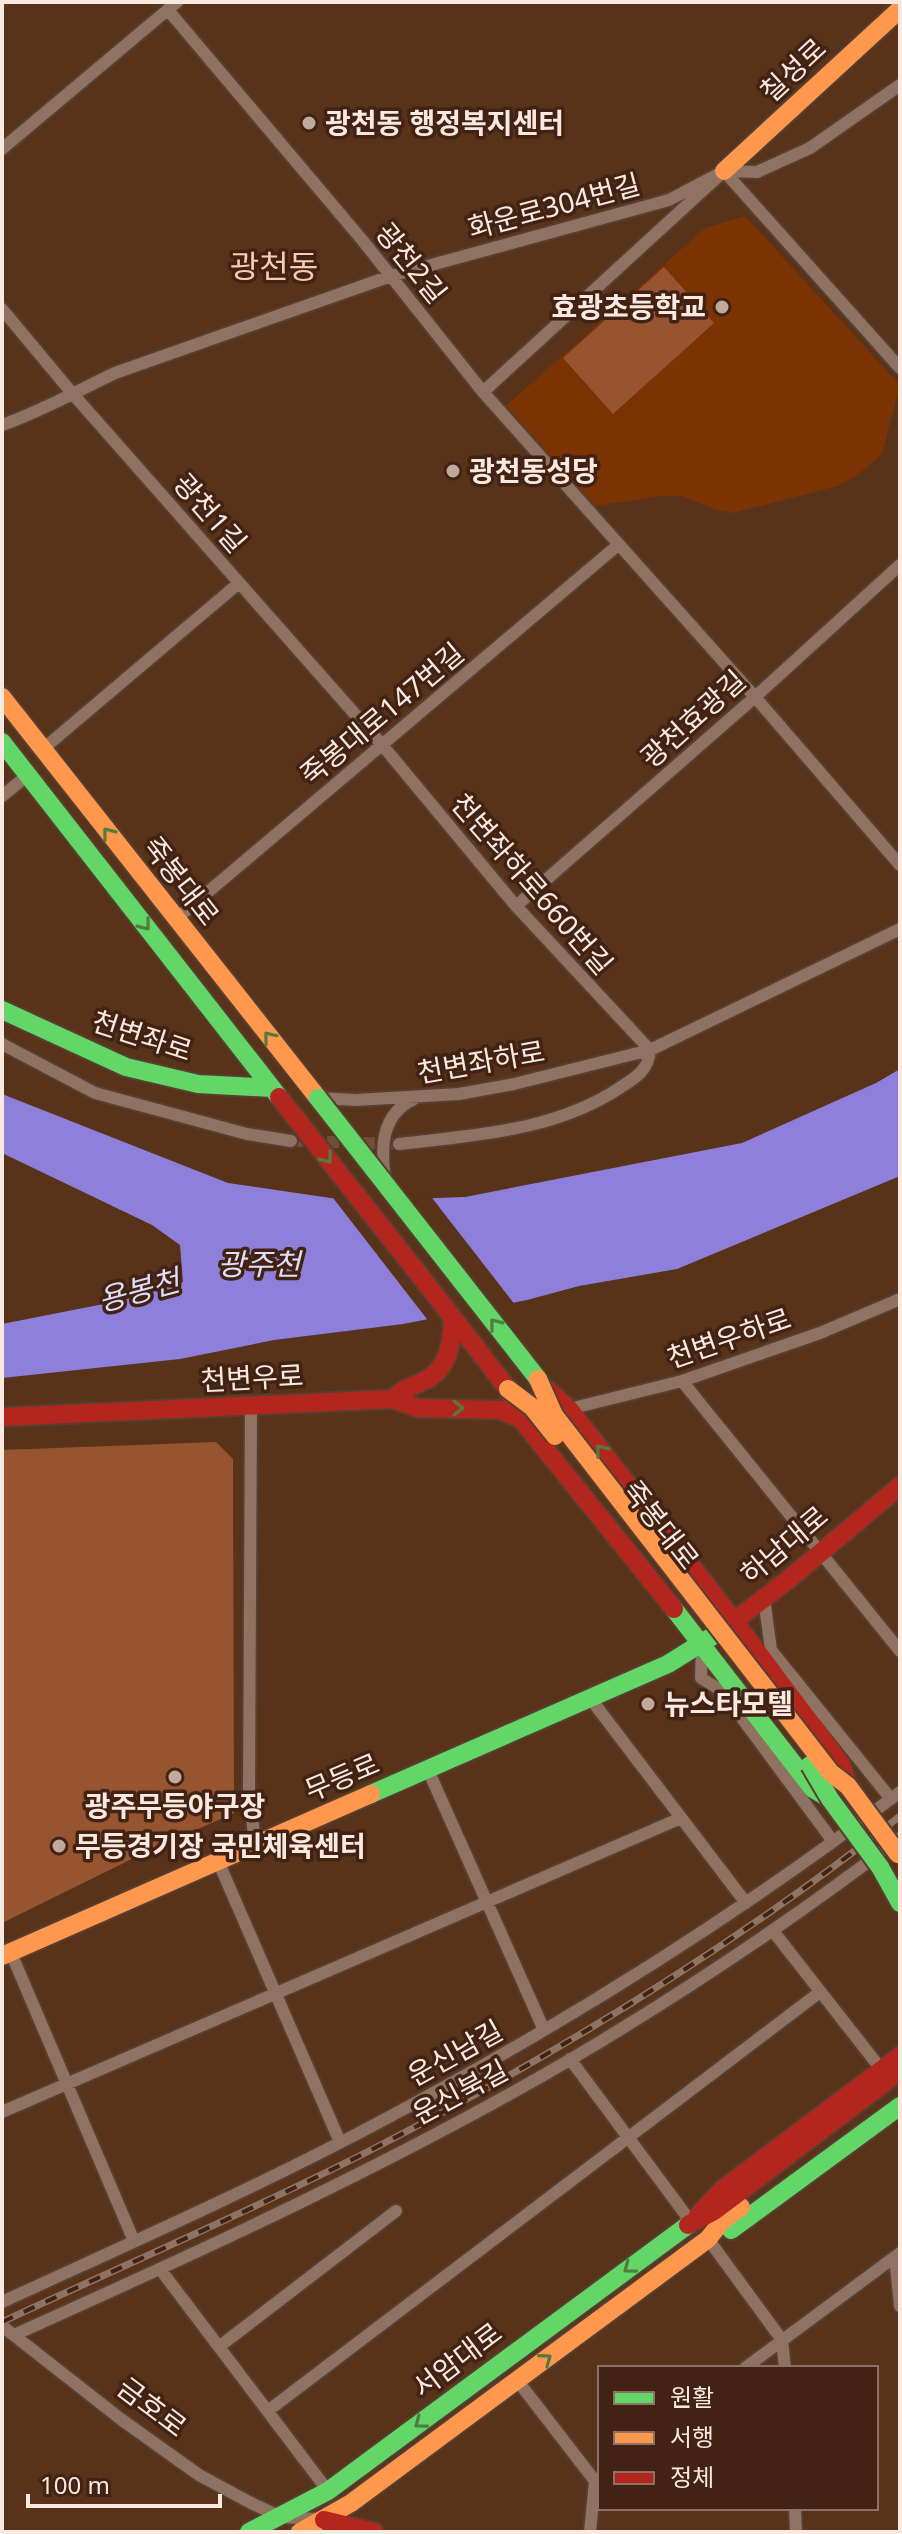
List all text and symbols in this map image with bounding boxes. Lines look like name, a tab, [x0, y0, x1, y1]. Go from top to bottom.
street label: 칠성로	[751, 29, 834, 110]
place label: 광천동 행정복지센터	[325, 103, 564, 141]
marker: 광천동 행정복지센터	[300, 114, 318, 132]
street label: 화운로304번길	[463, 164, 644, 246]
street label: 광천2길	[368, 214, 456, 311]
district label: 광천동	[230, 244, 318, 287]
place label: 효광초등학교	[551, 287, 706, 325]
marker: 효광초등학교	[713, 298, 731, 316]
place label: 광천동성당	[469, 451, 598, 489]
marker: 광천동성당	[444, 462, 462, 480]
street label: 광천1길	[166, 465, 256, 560]
street label: 죽봉대로147번길	[292, 634, 471, 793]
street label: 광천효광길	[632, 661, 753, 775]
street label: 천변좌하로660번길	[444, 785, 622, 982]
one-way arrow	[103, 827, 117, 842]
street label: 죽봉대로	[135, 828, 228, 933]
one-way arrow	[135, 916, 149, 931]
street label: 천변좌로	[87, 1001, 197, 1069]
street label: 천변좌하로	[414, 1031, 548, 1091]
one-way arrow	[264, 1032, 279, 1046]
one-way arrow	[317, 1149, 332, 1163]
water label: 광주천	[218, 1243, 304, 1284]
water label: 용봉천	[93, 1258, 187, 1320]
street label: 천변우하로	[662, 1298, 796, 1376]
one-way arrow	[491, 1318, 505, 1333]
street label: 천변우로	[200, 1355, 304, 1399]
one-way arrow	[452, 1399, 465, 1417]
one-way arrow	[597, 1444, 611, 1459]
street label: 죽봉대로	[615, 1472, 708, 1577]
street label: 하남대로	[732, 1497, 835, 1592]
place label: 뉴스타모텔	[664, 1684, 793, 1722]
marker: 뉴스타모텔	[639, 1695, 657, 1713]
street label: 무등로	[299, 1743, 385, 1809]
marker: 광주무등야구장	[166, 1768, 184, 1786]
place label: 광주무등야구장	[85, 1786, 265, 1824]
place label: 무등경기장 국민체육센터	[75, 1826, 366, 1864]
marker: 무등경기장 국민체육센터	[50, 1837, 68, 1855]
street label: 운신남길	[400, 2011, 509, 2094]
street label: 운신북길	[405, 2050, 514, 2132]
one-way arrow	[623, 2259, 638, 2273]
street label: 서암대로	[404, 2313, 509, 2405]
one-way arrow	[537, 2354, 552, 2368]
legend	[598, 2366, 878, 2510]
street label: 금호로	[110, 2368, 195, 2445]
text: 원활	[670, 2380, 714, 2413]
one-way arrow	[414, 2413, 429, 2428]
text: 서행	[670, 2420, 714, 2453]
scale bar	[28, 2458, 220, 2508]
text: 정체	[670, 2460, 714, 2493]
text: 100 m	[40, 2468, 110, 2501]

